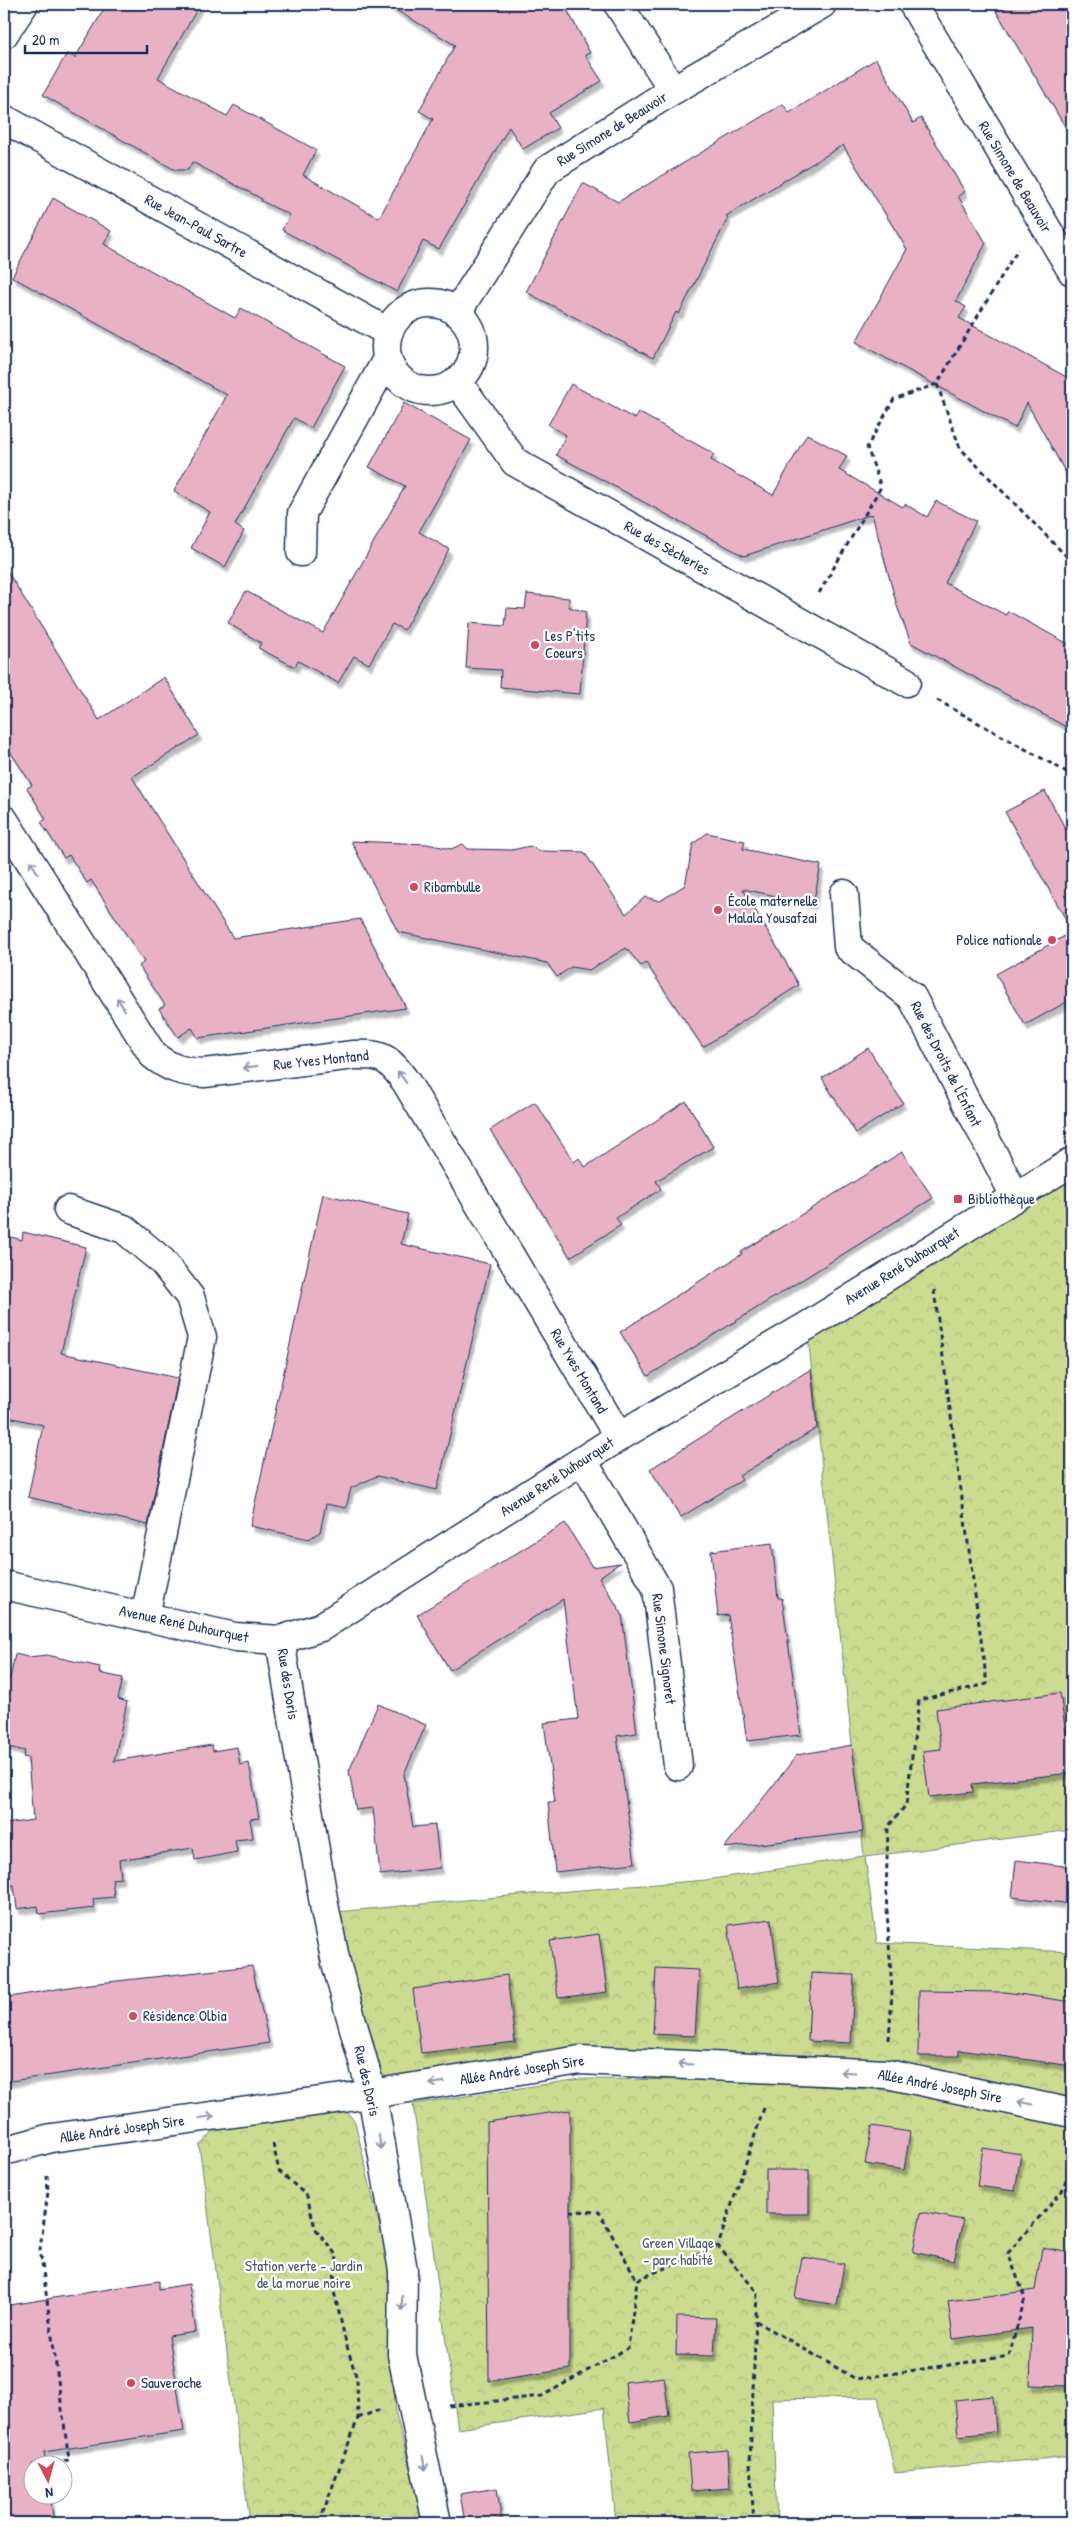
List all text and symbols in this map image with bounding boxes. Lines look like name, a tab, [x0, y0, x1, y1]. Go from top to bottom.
scale bar	[25, 22, 148, 54]
text: 20 m	[32, 29, 59, 50]
street label: Rue Simone de Beauvoir	[552, 86, 671, 171]
street label: Rue Simone de Beauvoir	[974, 117, 1057, 237]
street label: Rue Jean-Paul Sartre	[141, 189, 251, 263]
street label: Rue des Sècheries	[621, 515, 714, 580]
place label: Les P'tits Coeurs	[545, 625, 595, 663]
marker: Les P'tits Coeurs	[529, 639, 541, 651]
one-way arrow	[28, 860, 39, 874]
place label: Ribambulle	[424, 876, 481, 897]
marker: Ribambulle	[408, 881, 420, 893]
place label: École maternelle Malala Yousafzai	[728, 890, 818, 928]
marker: École maternelle Malala Yousafzai	[712, 904, 724, 916]
place label: Police nationale	[956, 929, 1042, 950]
marker: Police nationale	[1046, 934, 1058, 946]
street label: Rue des Droits de l'Enfant	[906, 997, 988, 1131]
one-way arrow	[115, 998, 125, 1012]
street label: Rue Yves Montand	[272, 1044, 370, 1075]
one-way arrow	[242, 1062, 258, 1072]
one-way arrow	[397, 1070, 407, 1084]
place label: Bibliothèque	[968, 1188, 1035, 1209]
marker: Bibliothèque	[952, 1193, 964, 1205]
street label: Avenue René Duhourquet	[840, 1221, 964, 1309]
street label: Rue Yves Montand	[546, 1324, 613, 1417]
street label: Avenue René Duhourquet	[496, 1431, 618, 1521]
street label: Rue Simone Signoret	[647, 1592, 682, 1706]
street label: Avenue René Duhourquet	[117, 1600, 252, 1648]
street label: Rue des Doris	[273, 1647, 304, 1721]
place label: Résidence Olbia	[143, 2005, 227, 2026]
marker: Résidence Olbia	[127, 2010, 139, 2022]
street label: Rue des Doris	[349, 2044, 386, 2118]
street label: Allée André Joseph Sire	[458, 2049, 586, 2090]
one-way arrow	[678, 2060, 694, 2069]
street label: Allée André Joseph Sire	[876, 2063, 1004, 2108]
one-way arrow	[840, 2067, 856, 2076]
one-way arrow	[430, 2079, 446, 2089]
one-way arrow	[1017, 2098, 1033, 2107]
street label: Allée André Joseph Sire	[58, 2109, 186, 2148]
one-way arrow	[198, 2112, 214, 2122]
one-way arrow	[376, 2134, 386, 2150]
park label: Green Village - parc habité	[642, 2232, 714, 2270]
park label: Station verte - Jardin de la morue noire	[245, 2255, 363, 2293]
one-way arrow	[397, 2294, 407, 2311]
place label: Sauveroche	[141, 2372, 202, 2393]
marker: Sauveroche	[125, 2377, 137, 2389]
north arrow	[22, 2454, 72, 2504]
one-way arrow	[420, 2455, 429, 2471]
text: N	[44, 2484, 54, 2503]

